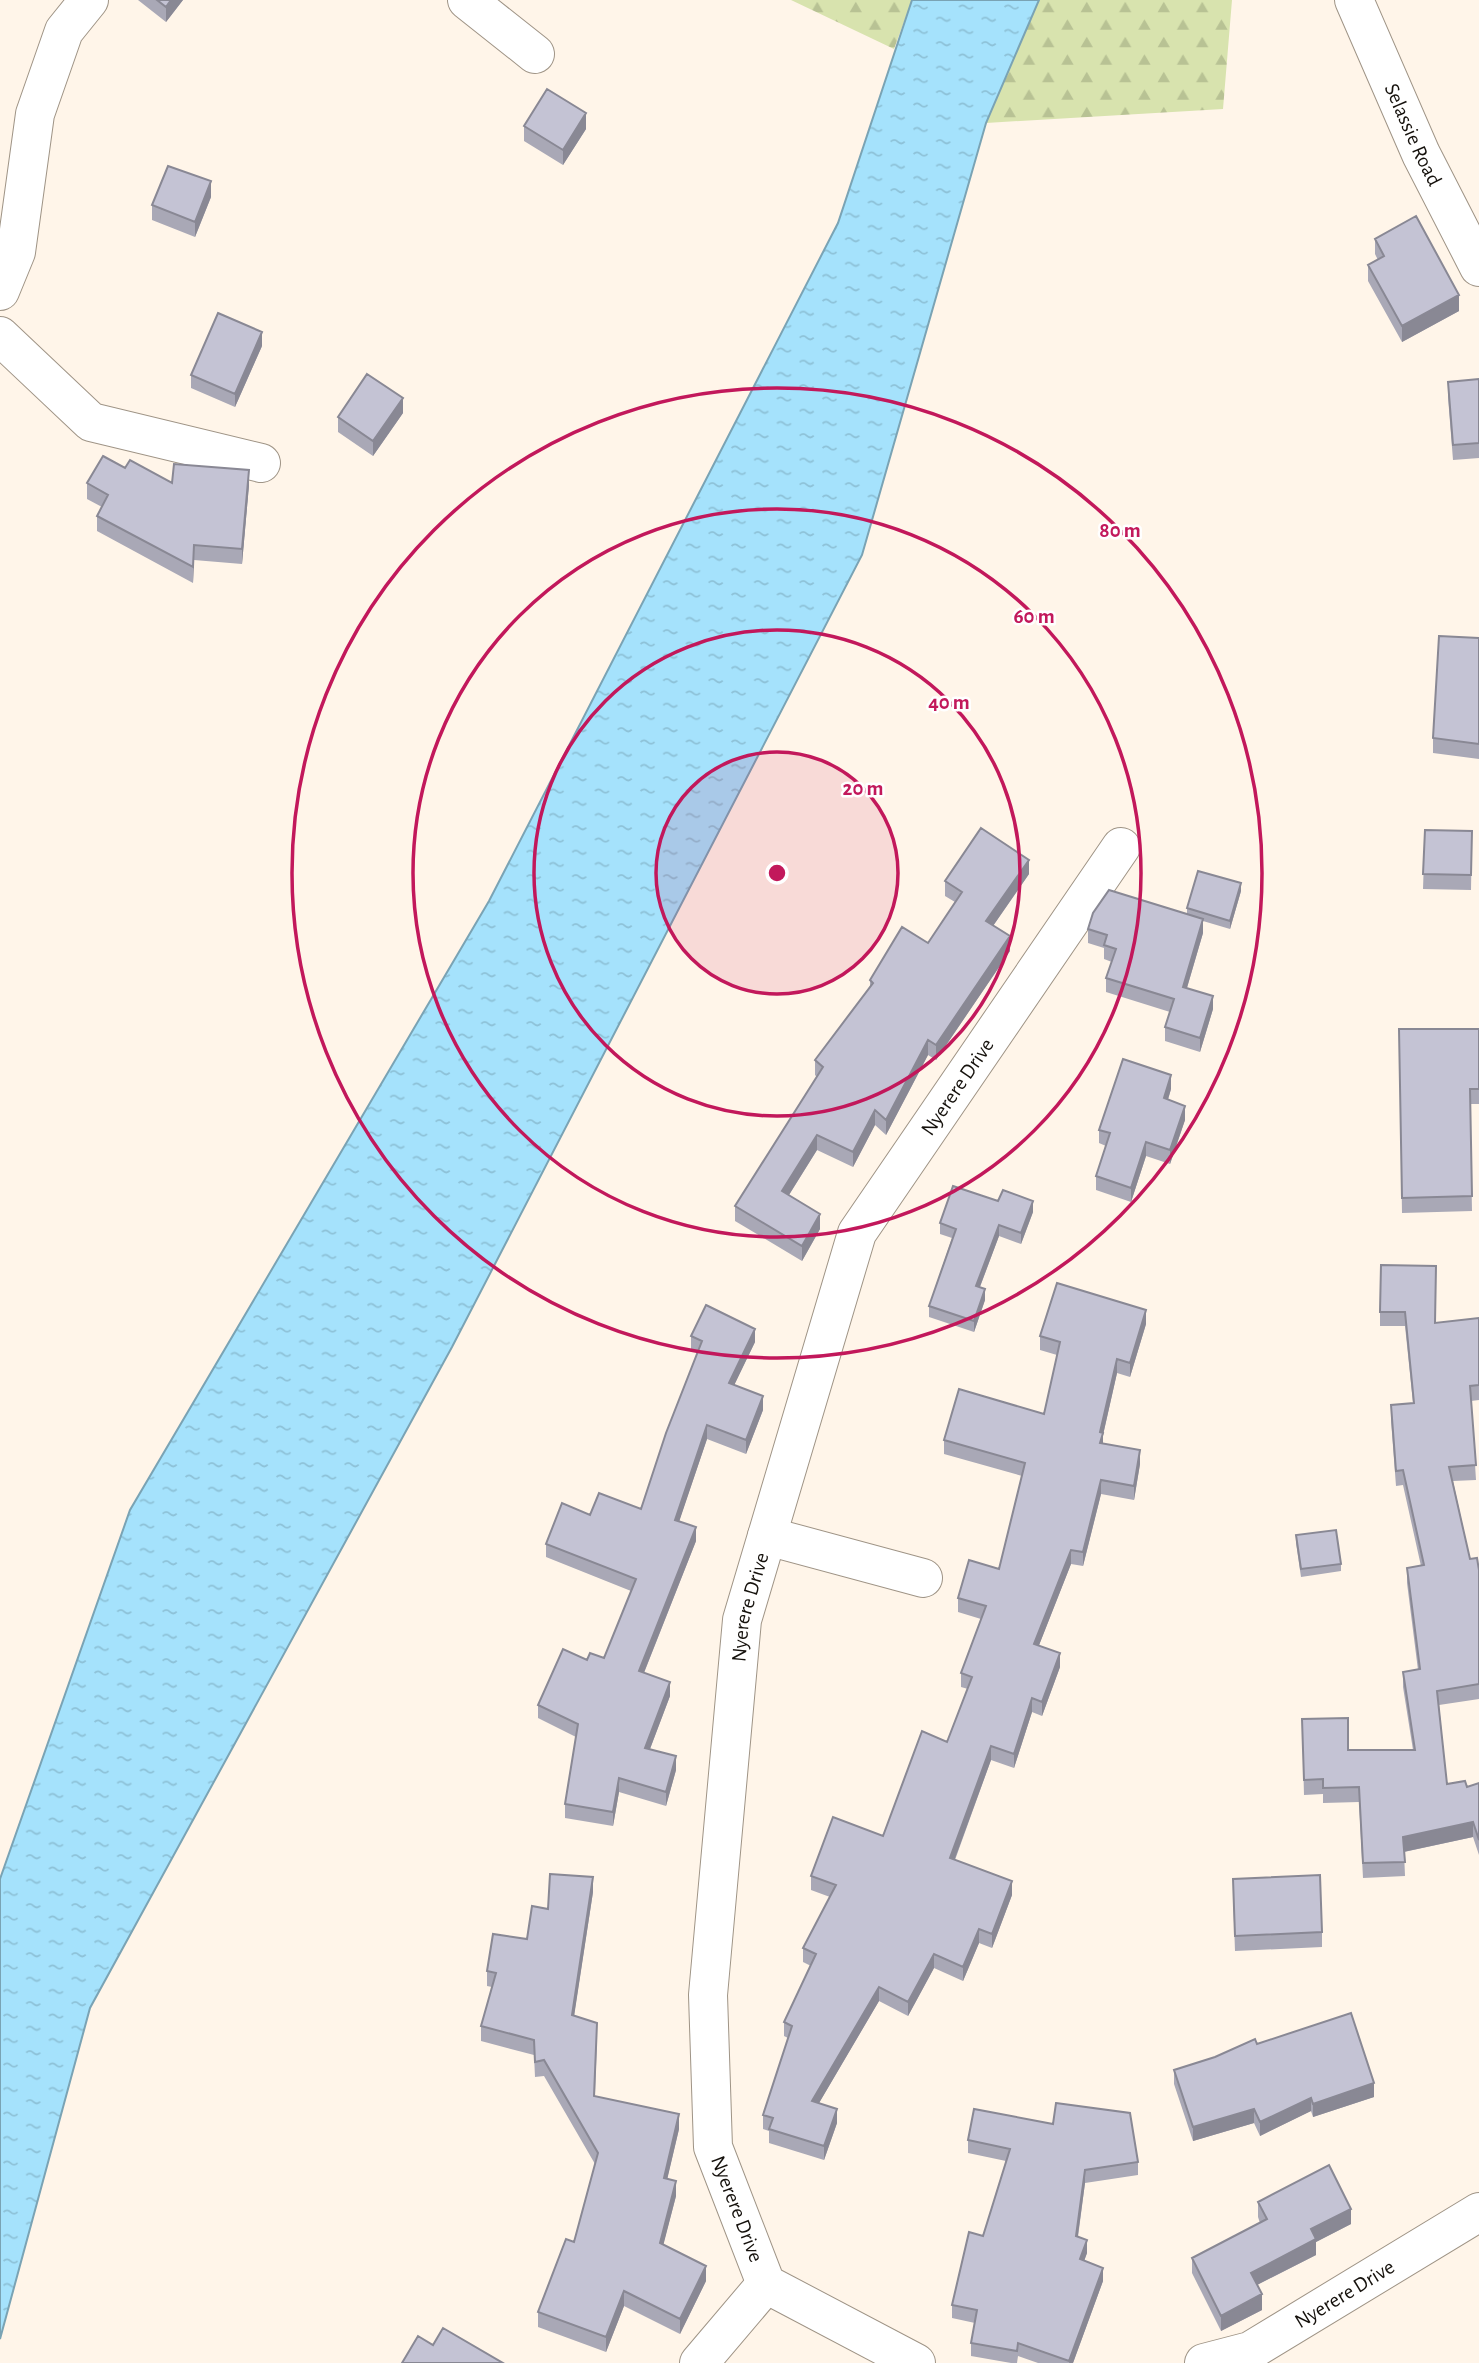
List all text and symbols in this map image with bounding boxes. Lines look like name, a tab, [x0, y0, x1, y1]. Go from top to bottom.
street label: Selassie Road	[1381, 80, 1446, 189]
text: 80 m	[1099, 520, 1141, 541]
text: 60 m	[1013, 606, 1055, 627]
text: 40 m	[928, 692, 970, 713]
text: 20 m	[843, 778, 883, 799]
centre of rings	[765, 861, 789, 885]
street label: Nyerere Drive	[917, 1034, 997, 1139]
street label: Nyerere Drive	[728, 1550, 772, 1663]
street label: Nyerere Drive	[707, 2153, 767, 2265]
street label: Nyerere Drive	[1291, 2256, 1398, 2332]

